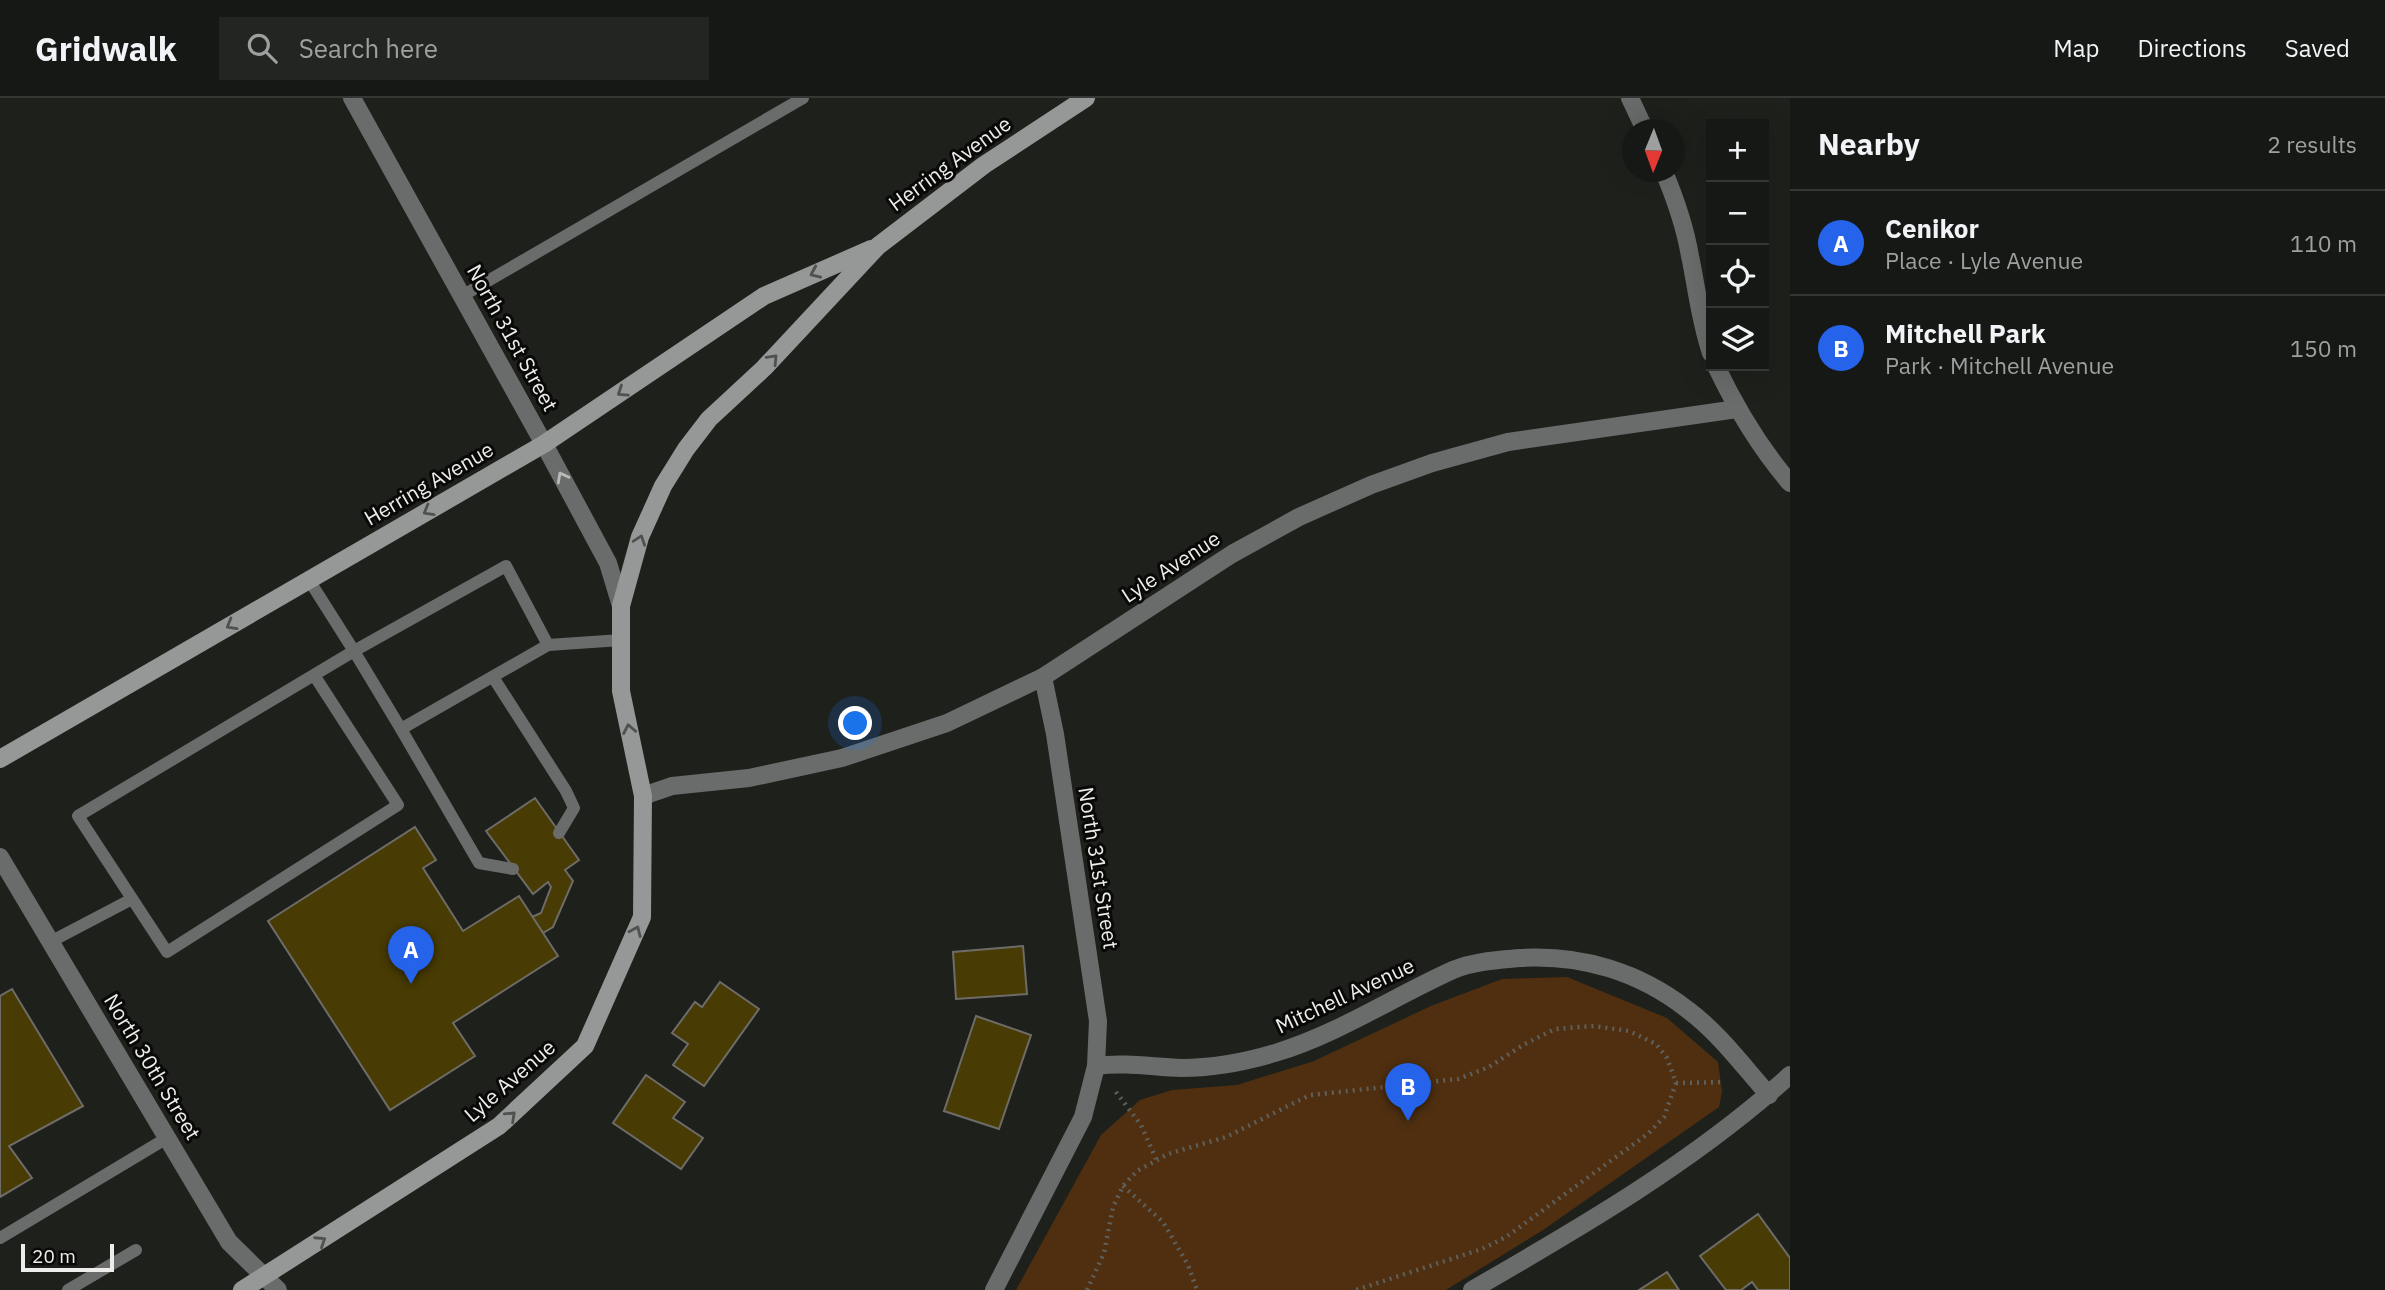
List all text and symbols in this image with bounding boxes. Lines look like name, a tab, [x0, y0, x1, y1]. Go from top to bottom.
search box	[219, 17, 709, 80]
text: Gridwalk	[35, 27, 177, 70]
icon: search	[243, 29, 281, 67]
text: Search here	[299, 31, 438, 65]
text: Map	[2053, 32, 2099, 64]
text: Directions	[2137, 32, 2247, 64]
text: Saved	[2285, 32, 2350, 64]
street label: Herring Avenue	[882, 109, 1016, 217]
north arrow	[1622, 119, 1685, 182]
map controls	[1706, 119, 1769, 371]
button: +	[1706, 119, 1769, 182]
text: Nearby	[1818, 124, 1920, 163]
text: 2 results	[2267, 129, 2357, 159]
button: −	[1706, 182, 1769, 245]
text: Cenikor	[1885, 211, 1979, 245]
text: A	[1833, 228, 1849, 258]
text: 110 m	[2290, 228, 2357, 258]
button: locate	[1706, 245, 1769, 308]
text: Place · Lyle Avenue	[1885, 245, 2083, 275]
street label: North 31st Street	[461, 259, 565, 416]
one-way arrow	[810, 265, 822, 279]
button: layers	[1706, 308, 1769, 371]
text: Mitchell Park	[1885, 316, 2046, 350]
text: B	[1833, 333, 1849, 363]
text: 150 m	[2290, 333, 2357, 363]
text: Park · Mitchell Avenue	[1885, 350, 2114, 380]
one-way arrow	[764, 354, 777, 367]
one-way arrow	[616, 384, 629, 397]
street label: Herring Avenue	[359, 435, 498, 532]
one-way arrow	[557, 472, 571, 485]
one-way arrow	[423, 503, 435, 516]
street label: Lyle Avenue	[1116, 524, 1225, 609]
one-way arrow	[632, 535, 646, 547]
one-way arrow	[226, 617, 239, 630]
your location	[838, 706, 872, 740]
one-way arrow	[622, 723, 637, 735]
street label: North 31st Street	[1072, 785, 1126, 951]
pin: A	[388, 926, 434, 984]
one-way arrow	[628, 926, 642, 939]
street label: Mitchell Avenue	[1271, 951, 1418, 1039]
street label: North 30th Street	[98, 988, 208, 1145]
street label: Lyle Avenue	[458, 1033, 561, 1128]
pin: B	[1385, 1063, 1431, 1121]
one-way arrow	[503, 1111, 516, 1124]
one-way arrow	[313, 1236, 326, 1249]
scale bar	[21, 1241, 114, 1273]
text: 20 m	[32, 1244, 76, 1268]

